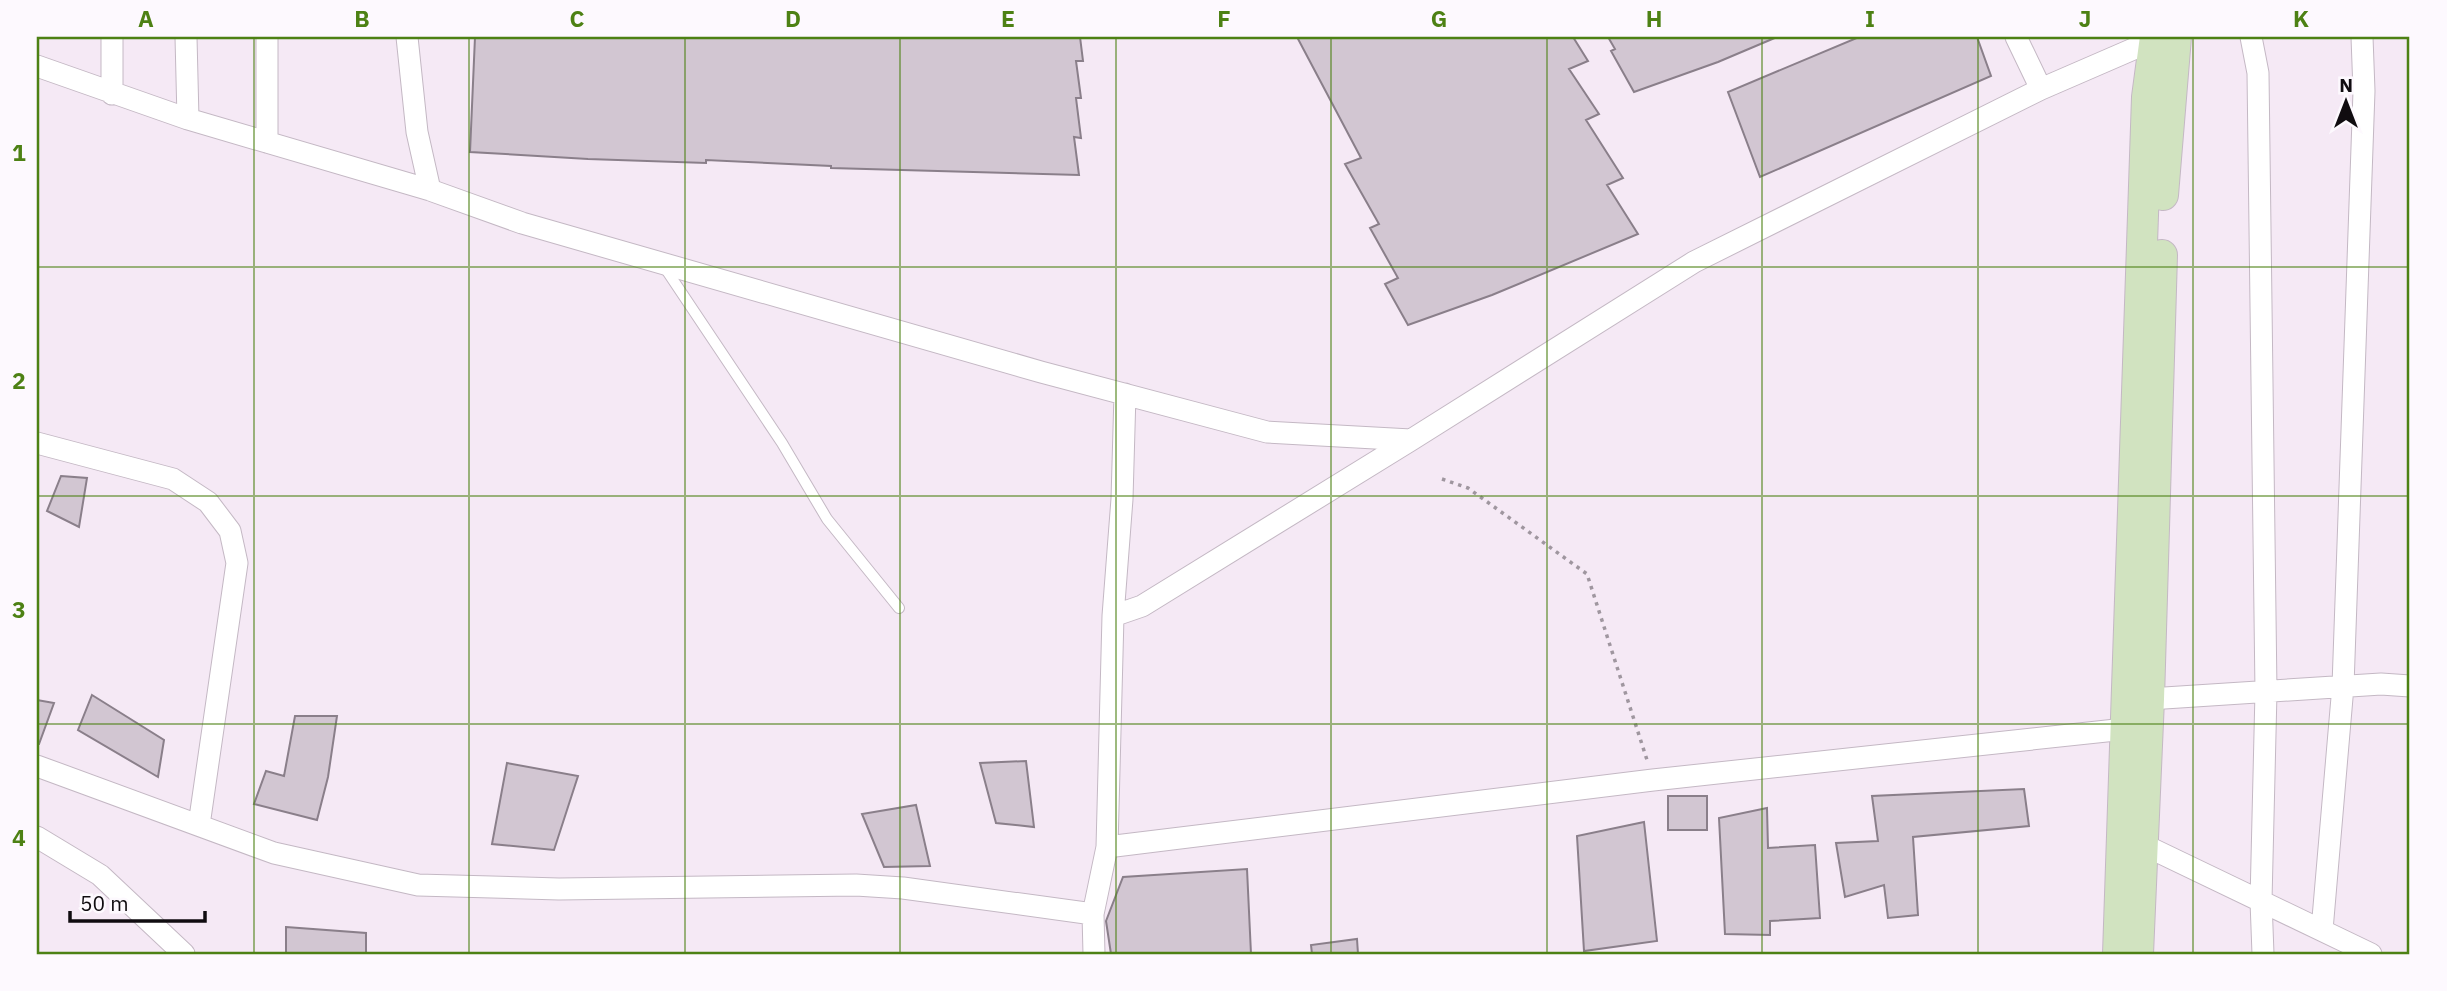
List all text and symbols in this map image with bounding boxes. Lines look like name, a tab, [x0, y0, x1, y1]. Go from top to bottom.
text: A	[138, 3, 154, 33]
text: B	[354, 3, 370, 33]
text: C	[570, 3, 585, 33]
text: D	[785, 3, 801, 33]
text: E	[1001, 3, 1015, 33]
text: F	[1217, 3, 1231, 33]
text: G	[1431, 3, 1447, 33]
text: H	[1646, 3, 1662, 33]
text: I	[1865, 3, 1875, 33]
text: J	[2079, 3, 2091, 33]
text: K	[2293, 3, 2309, 33]
north arrow	[2310, 66, 2380, 136]
text: N	[2339, 73, 2353, 97]
text: 1	[12, 137, 26, 167]
text: 2	[12, 365, 26, 395]
text: 3	[12, 594, 26, 624]
text: 4	[12, 822, 26, 852]
scale bar	[70, 879, 205, 923]
text: 50 m	[80, 889, 129, 917]

